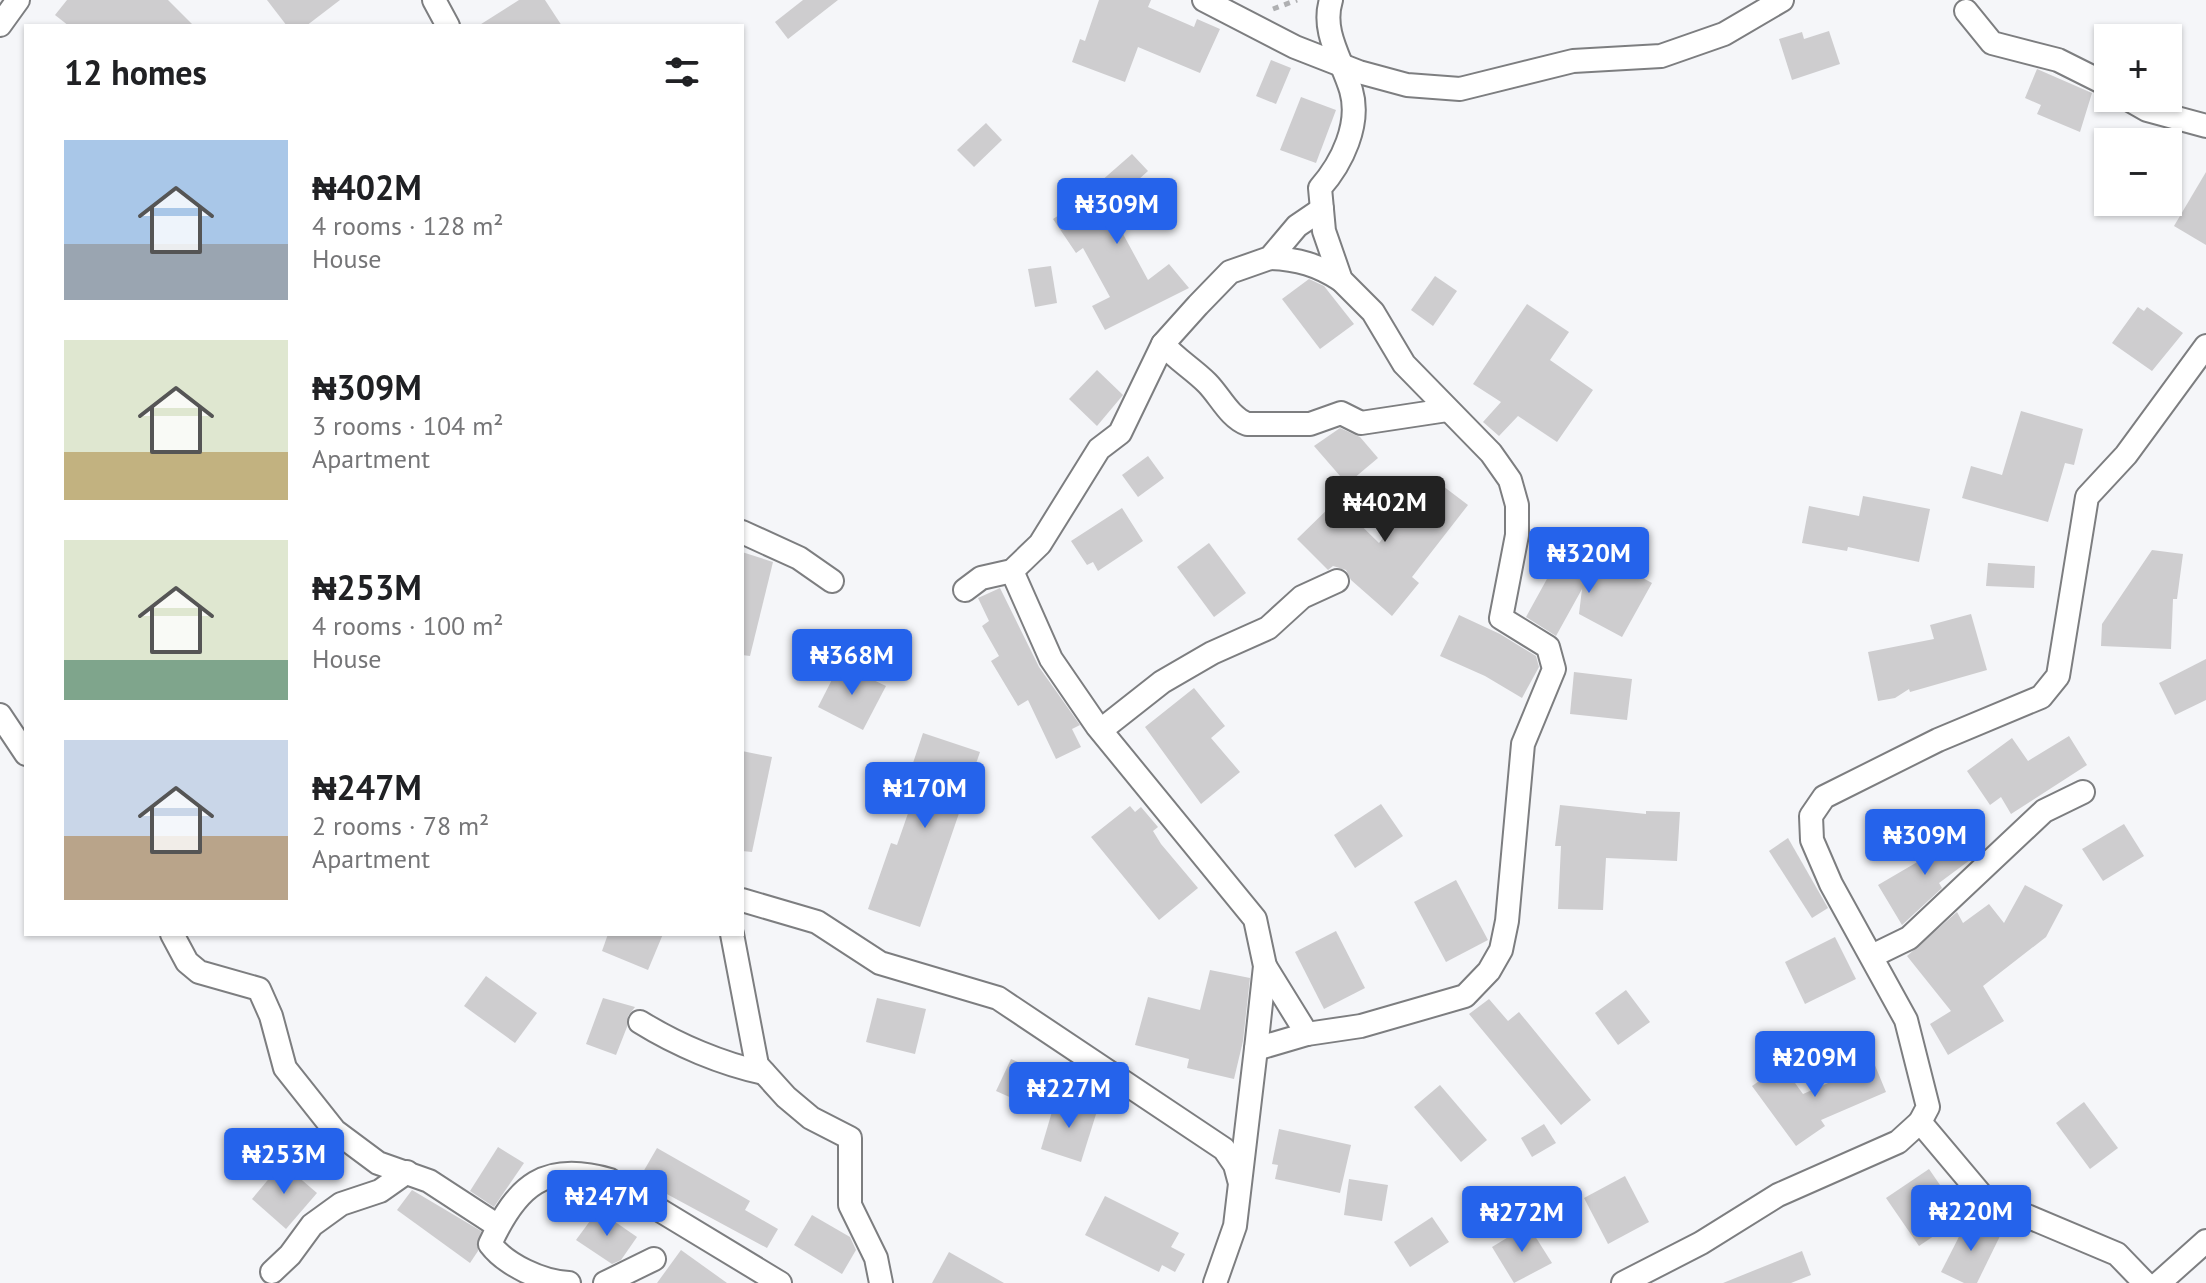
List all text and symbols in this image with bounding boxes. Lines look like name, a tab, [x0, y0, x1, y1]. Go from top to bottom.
map controls	[2094, 24, 2182, 216]
button: +	[2094, 24, 2182, 112]
text: 12 homes	[64, 50, 207, 94]
icon: filters	[660, 50, 704, 94]
button: −	[2094, 128, 2182, 216]
text: ₦402M	[312, 165, 422, 209]
icon: home	[128, 172, 224, 268]
pin: ₦309M	[1061, 178, 1173, 246]
text: ₦309M	[1075, 187, 1159, 220]
text: 4 rooms · 128 m²	[312, 209, 504, 242]
text: House	[312, 242, 382, 275]
text: ₦309M	[312, 365, 422, 409]
icon: home	[128, 372, 224, 468]
text: 3 rooms · 104 m²	[312, 409, 504, 442]
text: Apartment	[312, 442, 430, 475]
pin: ₦402M	[1329, 476, 1441, 544]
text: ₦402M	[1343, 485, 1427, 518]
pin: ₦320M	[1533, 527, 1645, 595]
text: ₦320M	[1547, 536, 1631, 569]
text: ₦253M	[312, 565, 422, 609]
icon: home	[128, 572, 224, 668]
text: 4 rooms · 100 m²	[312, 609, 504, 642]
pin: ₦368M	[796, 629, 908, 697]
text: ₦368M	[810, 638, 894, 671]
text: House	[312, 642, 382, 675]
pin: ₦170M	[869, 762, 981, 830]
text: ₦247M	[312, 765, 422, 809]
text: ₦170M	[883, 771, 967, 804]
icon: home	[128, 772, 224, 868]
text: 2 rooms · 78 m²	[312, 809, 489, 842]
pin: ₦309M	[1869, 809, 1981, 877]
text: ₦309M	[1883, 818, 1967, 851]
text: Apartment	[312, 842, 430, 875]
pin: ₦209M	[1759, 1031, 1871, 1099]
text: ₦209M	[1773, 1040, 1857, 1073]
pin: ₦227M	[1013, 1062, 1125, 1130]
text: ₦227M	[1027, 1071, 1111, 1104]
pin: ₦253M	[228, 1128, 340, 1196]
text: ₦253M	[242, 1137, 326, 1170]
pin: ₦247M	[551, 1170, 663, 1238]
text: ₦247M	[565, 1179, 649, 1212]
pin: ₦220M	[1915, 1185, 2027, 1253]
pin: ₦272M	[1466, 1186, 1578, 1254]
text: ₦220M	[1929, 1194, 2013, 1227]
text: ₦272M	[1480, 1195, 1564, 1228]

